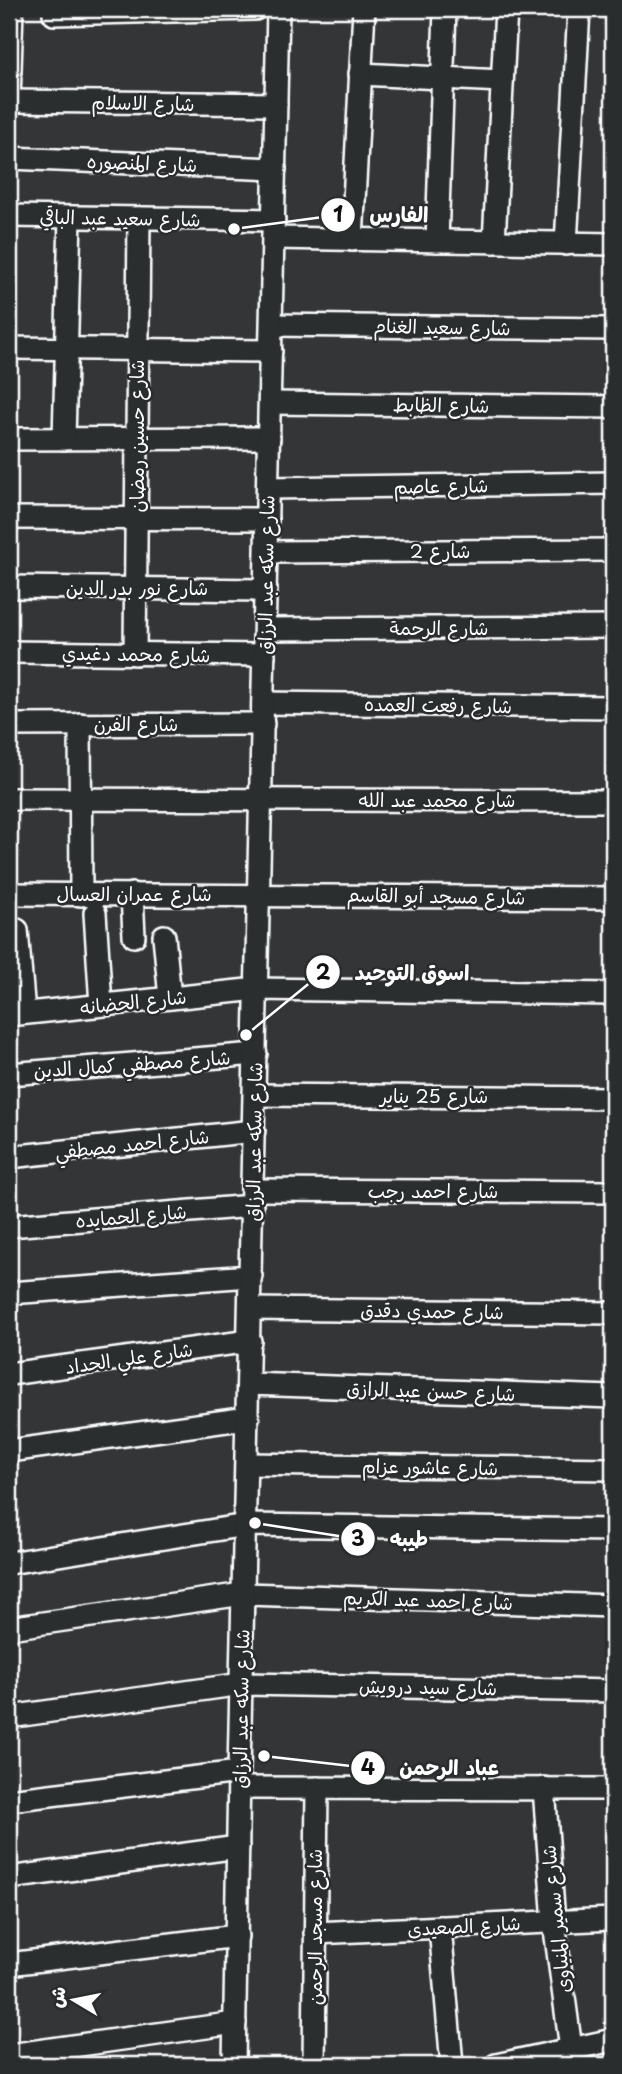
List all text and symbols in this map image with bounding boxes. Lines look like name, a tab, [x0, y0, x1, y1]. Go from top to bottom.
street label: شارع الاسلام	[91, 87, 195, 119]
street label: شارع المنصوره	[86, 146, 198, 179]
callout: الفارس	[320, 194, 442, 236]
text: 1	[333, 197, 343, 229]
text: الفارس	[370, 197, 428, 229]
street label: شارع سعيد عبد الباقي	[39, 202, 201, 233]
street label: شارع سعيد الغنام	[373, 311, 511, 343]
street label: شارع حسين رمضان	[122, 359, 151, 513]
street label: شارع الظابط	[393, 389, 489, 420]
street label: شارع عاصم	[393, 470, 489, 502]
street label: شارع سكه عبد الرزاق	[250, 495, 281, 655]
street label: شارع 2	[410, 536, 470, 565]
street label: شارع نور بدر الدين	[66, 573, 208, 602]
street label: شارع الرحمة	[390, 613, 488, 642]
street label: شارع محمد دغيدي	[61, 638, 211, 670]
street label: شارع رفعت العمده	[364, 689, 512, 720]
street label: شارع الفرن	[94, 709, 178, 738]
street label: شارع محمد عبد الله	[358, 785, 516, 814]
street label: شارع عمران العسال	[56, 879, 212, 908]
street label: شارع مسجد أبو القاسم	[346, 879, 526, 913]
callout: اسوق التوحيد	[306, 951, 483, 993]
text: 2	[316, 955, 331, 987]
text: اسوق التوحيد	[355, 955, 469, 987]
street label: شارع الحضانه	[78, 981, 188, 1022]
street label: شارع مصطفي كمال الدين	[33, 1042, 232, 1088]
street label: شارع سكه عبد الرزاق	[238, 1062, 269, 1222]
street label: شارع 25 يناير	[378, 1081, 488, 1110]
street label: شارع احمد مصطفي	[53, 1121, 211, 1169]
street label: شارع احمد رجب	[368, 1176, 498, 1205]
street label: شارع الحمايده	[74, 1196, 188, 1235]
street label: شارع حمدي دقدق	[360, 1295, 504, 1327]
street label: شارع علي الحداد	[63, 1334, 195, 1384]
street label: شارع حسن عبد الرازق	[346, 1373, 516, 1408]
street label: شارع عاشور عزام	[362, 1451, 498, 1483]
callout: طيبه	[340, 1518, 442, 1560]
text: 3	[351, 1521, 365, 1553]
text: طيبه	[390, 1521, 428, 1553]
street label: شارع احمد عبد الكريم	[342, 1582, 514, 1618]
street label: شارع سكه عبد الرزاق	[225, 1629, 256, 1789]
street label: شارع سيد درويش	[359, 1671, 497, 1702]
callout: عباد الرحمن	[351, 1747, 513, 1789]
text: 4	[361, 1750, 375, 1782]
text: عباد الرحمن	[399, 1750, 499, 1782]
street label: شارع سمير المنياوى	[533, 1844, 578, 1994]
street label: شارع مسجد الرحمن	[300, 1849, 329, 2005]
street label: شارع الصعيدى	[407, 1908, 521, 1943]
north arrow	[38, 1966, 108, 2036]
text: ش	[41, 1984, 72, 2010]

